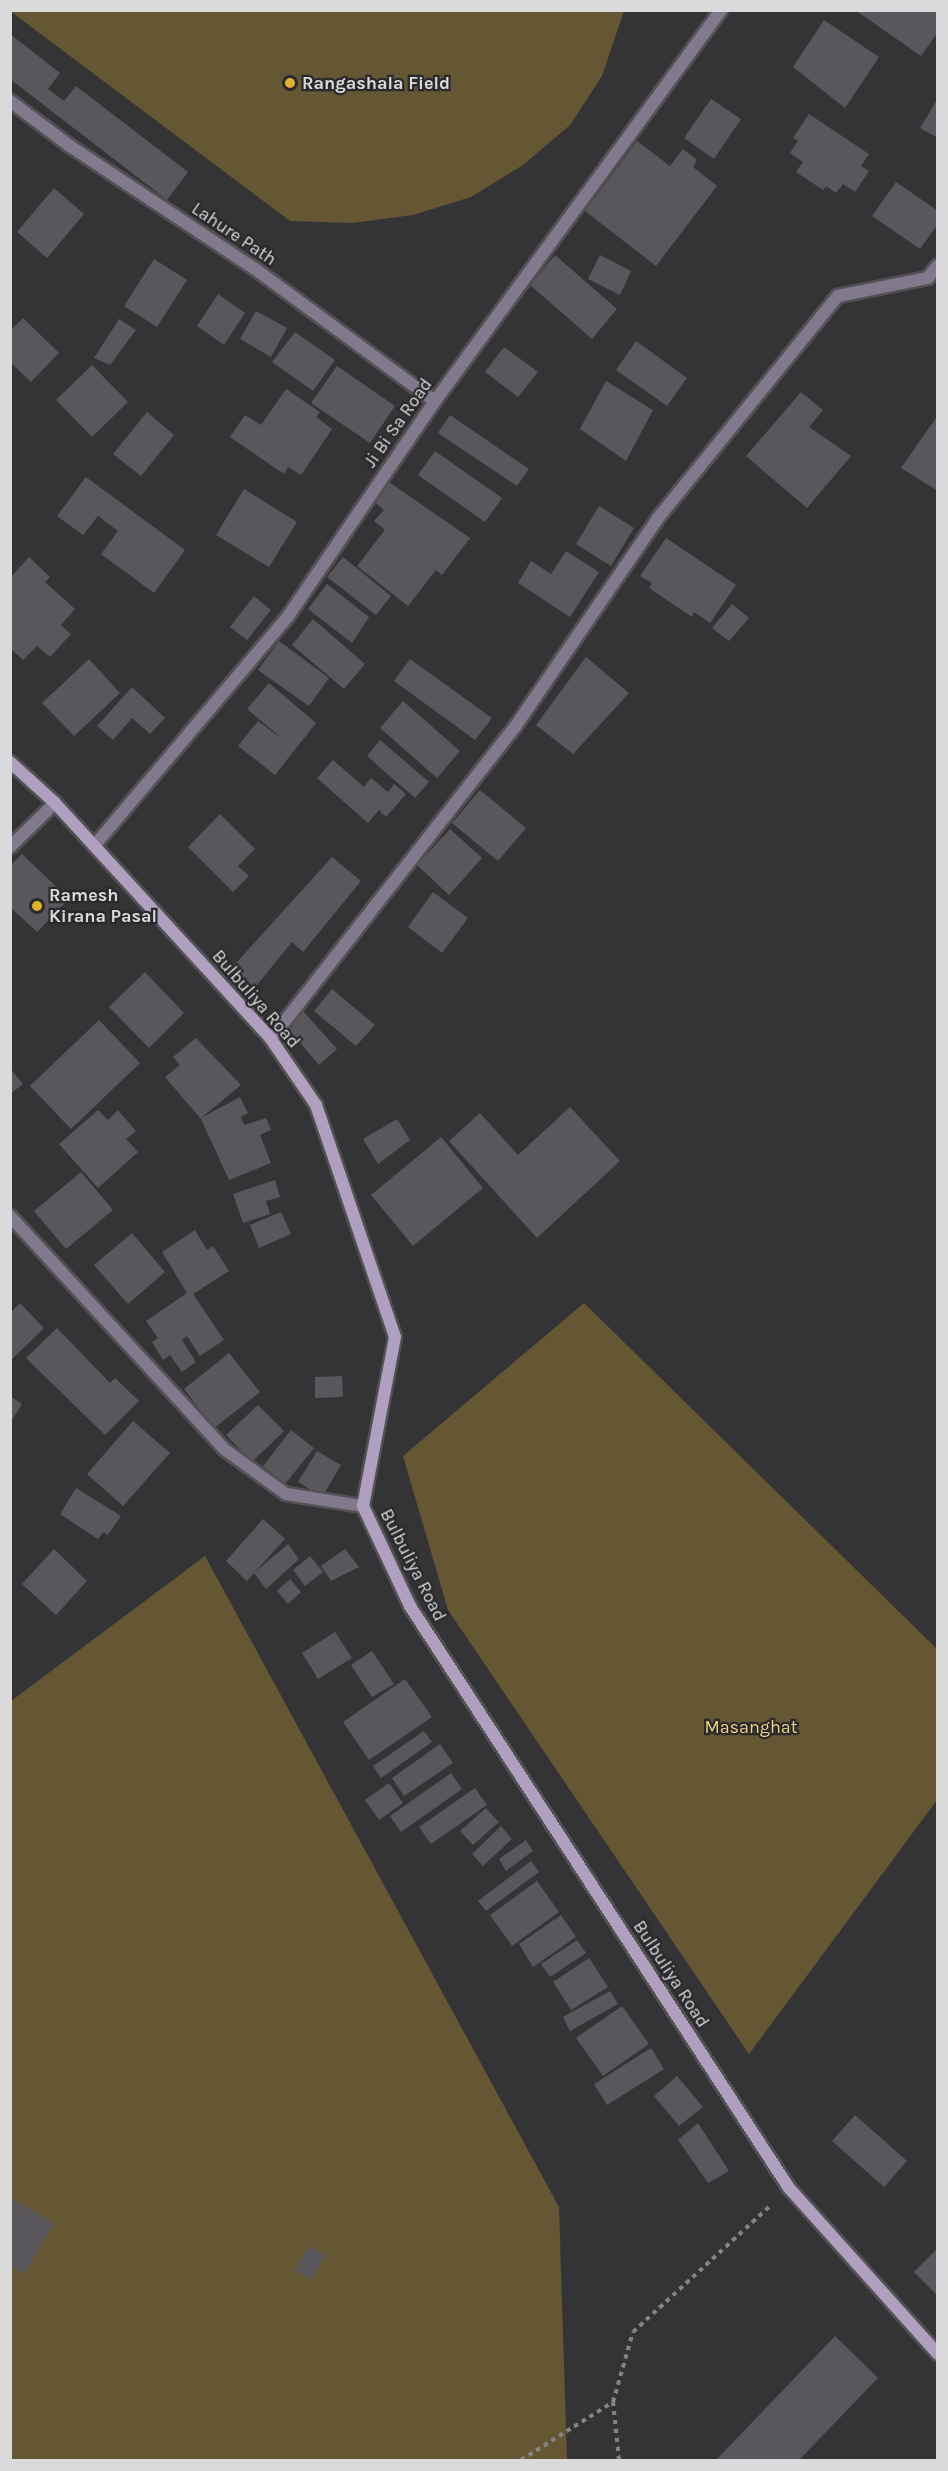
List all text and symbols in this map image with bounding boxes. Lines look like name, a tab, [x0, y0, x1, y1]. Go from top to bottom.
place label: Rangashala Field	[302, 72, 450, 94]
marker: Rangashala Field	[283, 76, 297, 90]
street label: Lahure Path	[187, 198, 281, 270]
street label: Ji Bi Sa Road	[359, 374, 437, 472]
place label: Ramesh Kirana Pasal	[49, 885, 157, 928]
marker: Ramesh Kirana Pasal	[30, 899, 44, 913]
street label: Bulbuliya Road	[207, 945, 305, 1053]
street label: Bulbuliya Road	[375, 1505, 451, 1625]
park label: Masanghat	[704, 1716, 798, 1738]
street label: Bulbuliya Road	[628, 1917, 714, 2031]

